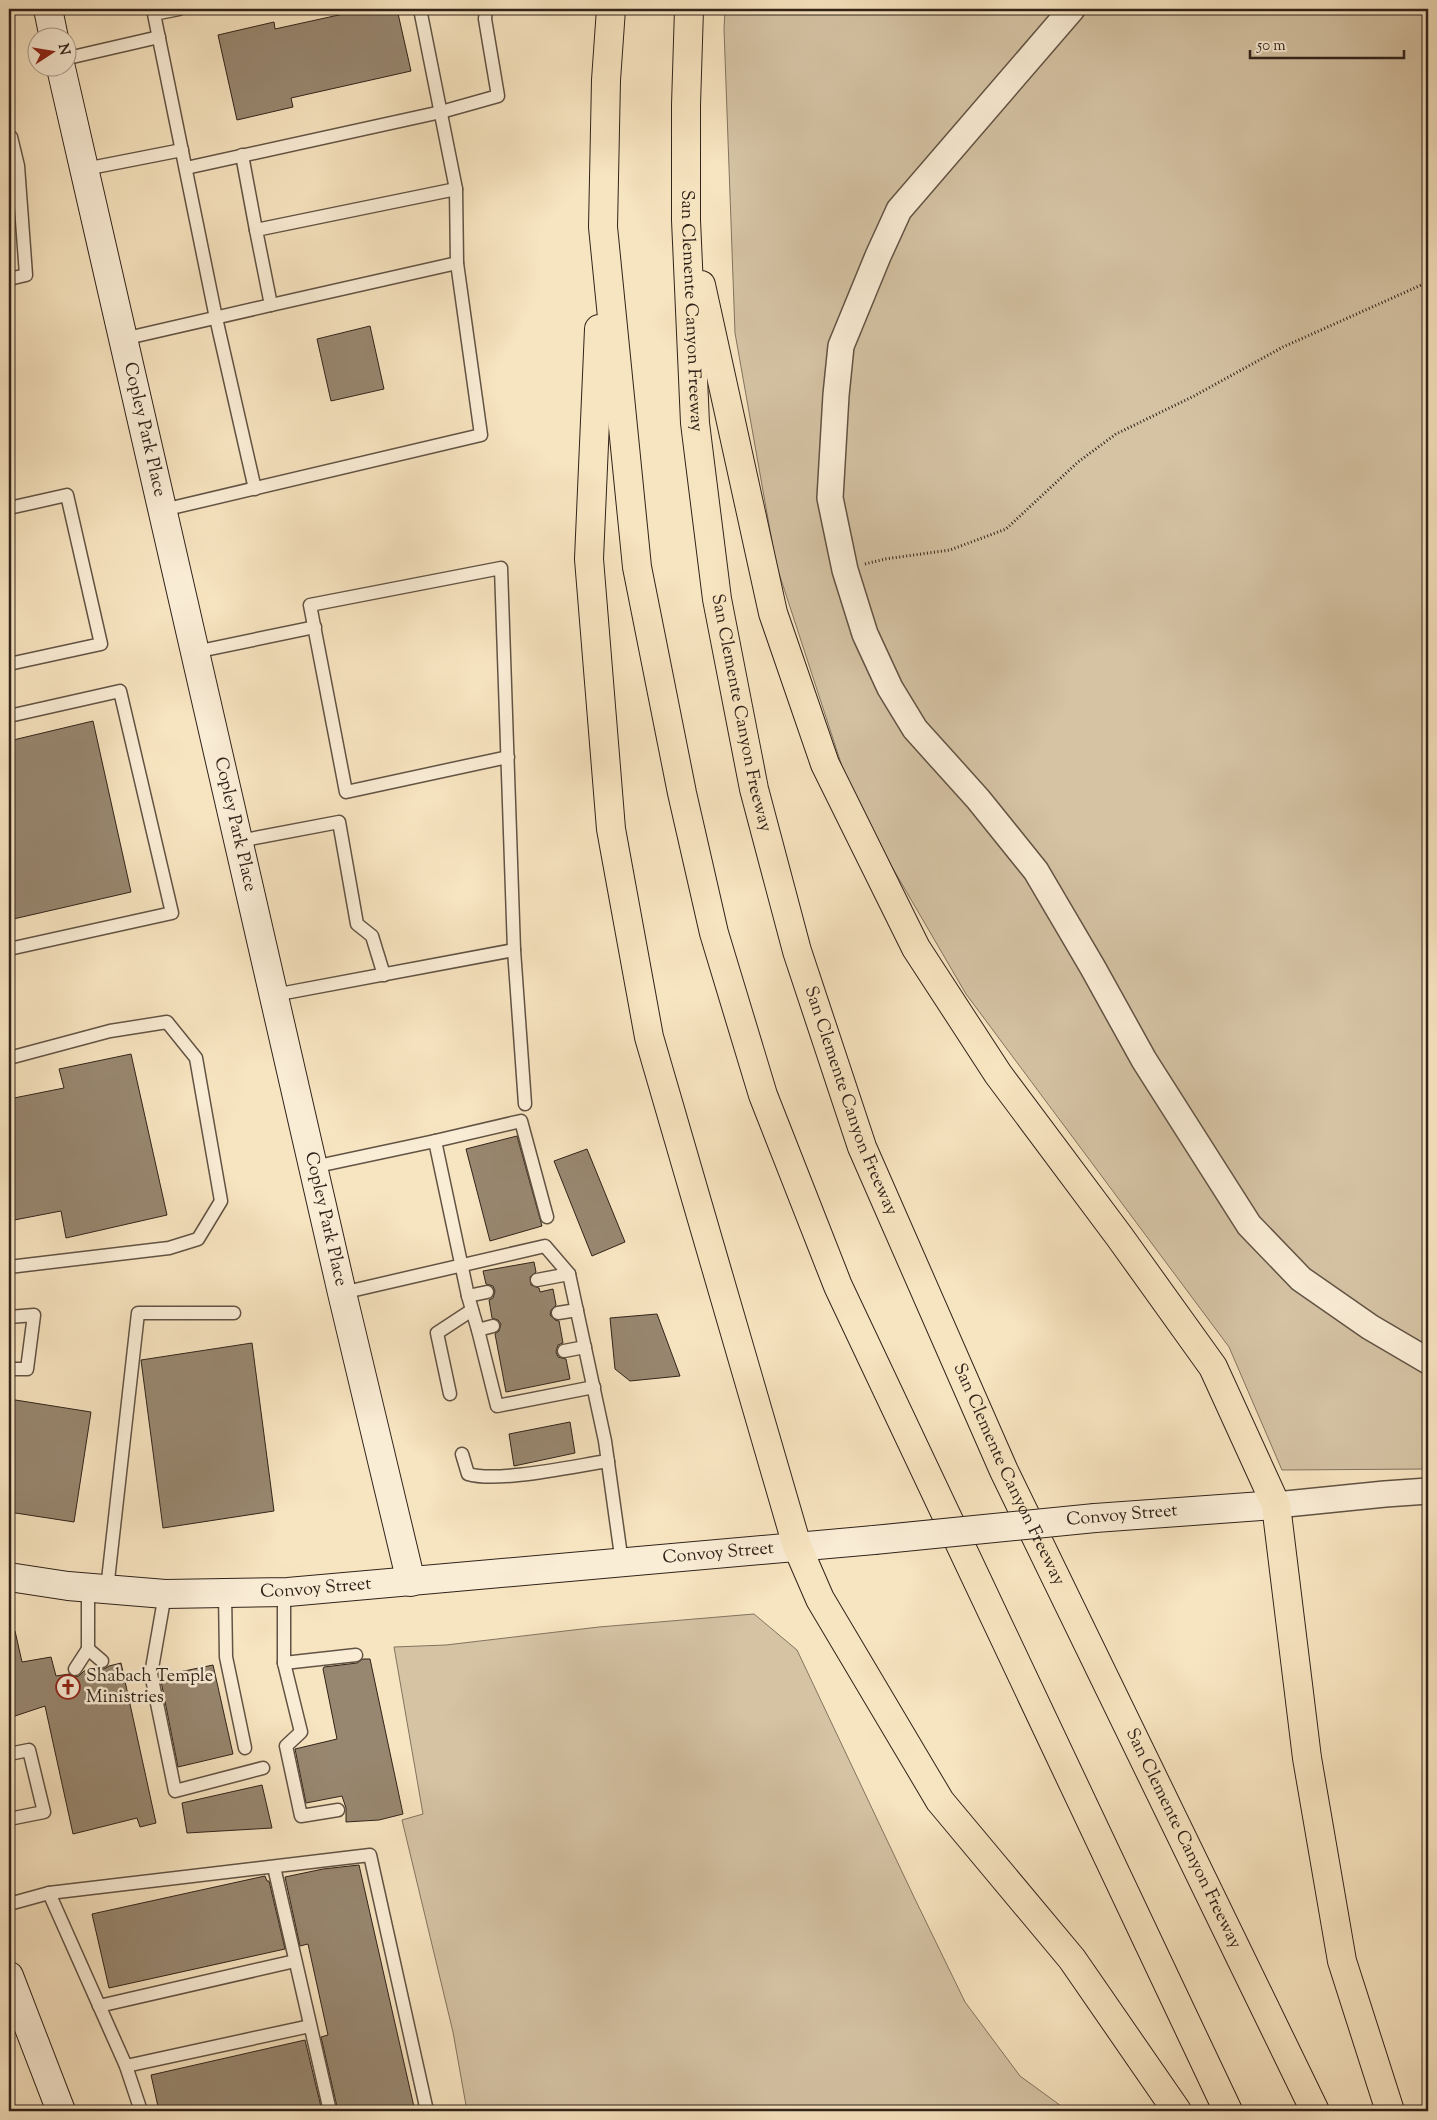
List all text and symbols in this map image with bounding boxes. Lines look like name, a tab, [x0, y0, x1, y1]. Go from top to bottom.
north arrow	[28, 28, 78, 78]
scale bar	[1250, 28, 1403, 60]
text: 50 m	[1256, 36, 1286, 57]
text: N	[52, 42, 74, 57]
street label: San Clemente Canyon Freeway	[673, 190, 709, 434]
street label: Copley Park Place	[116, 360, 172, 499]
street label: San Clemente Canyon Freeway	[703, 592, 778, 835]
street label: Copley Park Place	[206, 754, 263, 894]
street label: San Clemente Canyon Freeway	[797, 983, 904, 1220]
street label: Copley Park Place	[297, 1149, 353, 1289]
street label: San Clemente Canyon Freeway	[945, 1359, 1071, 1590]
street label: Convoy Street	[1065, 1498, 1179, 1534]
street label: Convoy Street	[662, 1536, 775, 1572]
street label: Convoy Street	[260, 1572, 373, 1605]
place label: Shabach Temple Ministries	[86, 1664, 213, 1711]
church icon: Shabach Temple Ministries	[55, 1674, 81, 1700]
street label: San Clemente Canyon Freeway	[1118, 1724, 1247, 1954]

